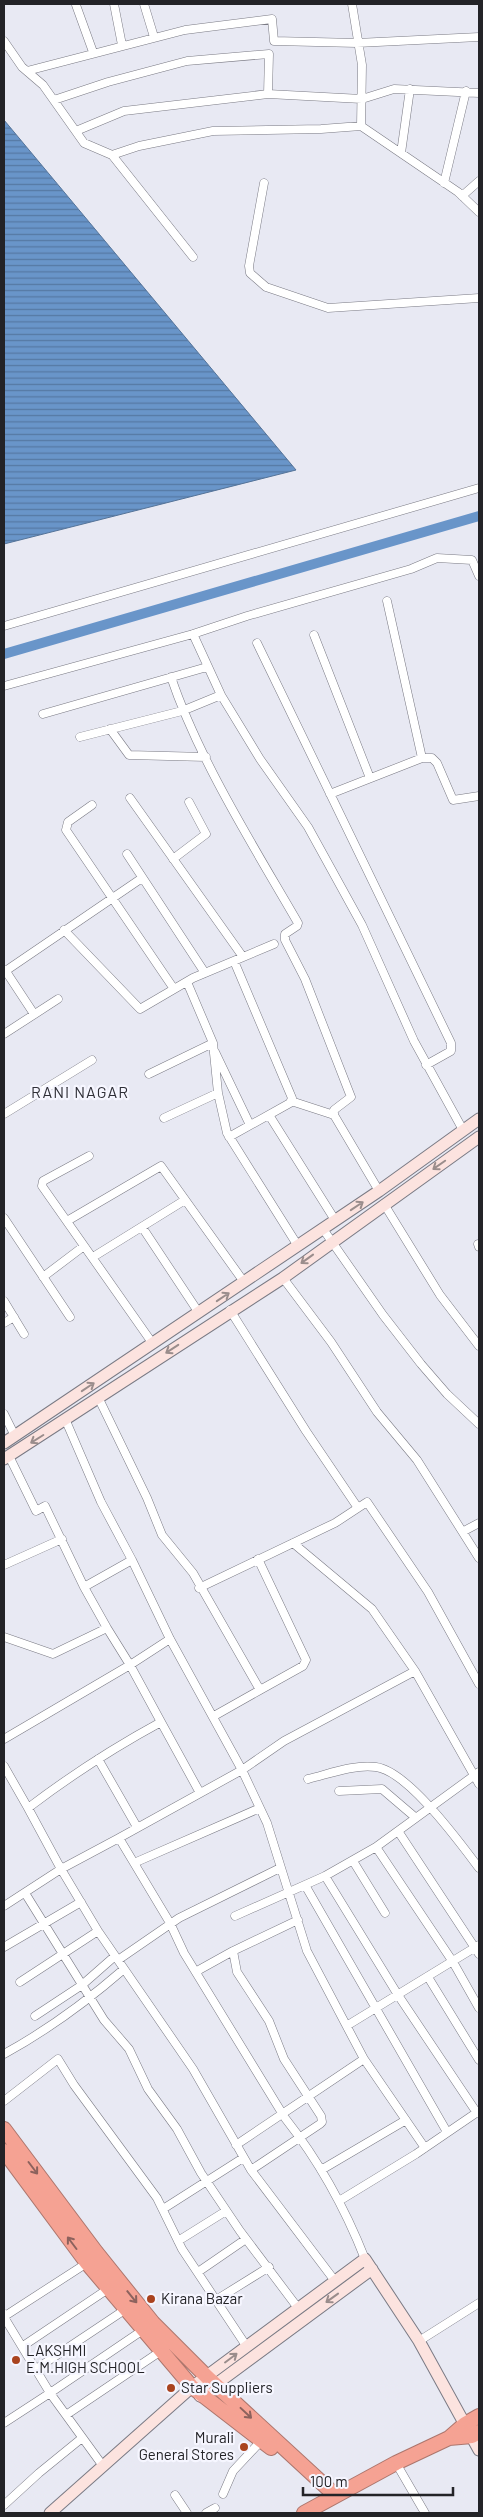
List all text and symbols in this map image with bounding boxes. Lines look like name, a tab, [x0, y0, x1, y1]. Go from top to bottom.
district label: RANI NAGAR	[31, 1082, 129, 1101]
one-way arrow	[433, 1160, 447, 1170]
one-way arrow	[350, 1201, 364, 1211]
one-way arrow	[301, 1254, 314, 1265]
one-way arrow	[215, 1291, 229, 1301]
one-way arrow	[165, 1344, 179, 1354]
one-way arrow	[81, 1382, 95, 1392]
one-way arrow	[30, 1434, 44, 1444]
one-way arrow	[28, 2161, 38, 2175]
one-way arrow	[67, 2236, 77, 2250]
place label: Kirana Bazar	[161, 2289, 243, 2307]
one-way arrow	[127, 2290, 137, 2304]
marker: Kirana Bazar	[145, 2293, 157, 2305]
one-way arrow	[325, 2293, 339, 2303]
place label: LAKSHMI E.M.HIGH SCHOOL	[26, 2341, 145, 2376]
one-way arrow	[224, 2353, 238, 2363]
marker: LAKSHMI E.M.HIGH SCHOOL	[10, 2354, 22, 2366]
place label: Star Suppliers	[181, 2378, 273, 2396]
marker: Star Suppliers	[165, 2382, 177, 2394]
one-way arrow	[239, 2407, 252, 2419]
place label: Murali General Stores	[139, 2428, 234, 2463]
marker: Murali General Stores	[238, 2441, 250, 2453]
scale bar	[303, 2464, 453, 2496]
text: 100 m	[310, 2472, 348, 2490]

